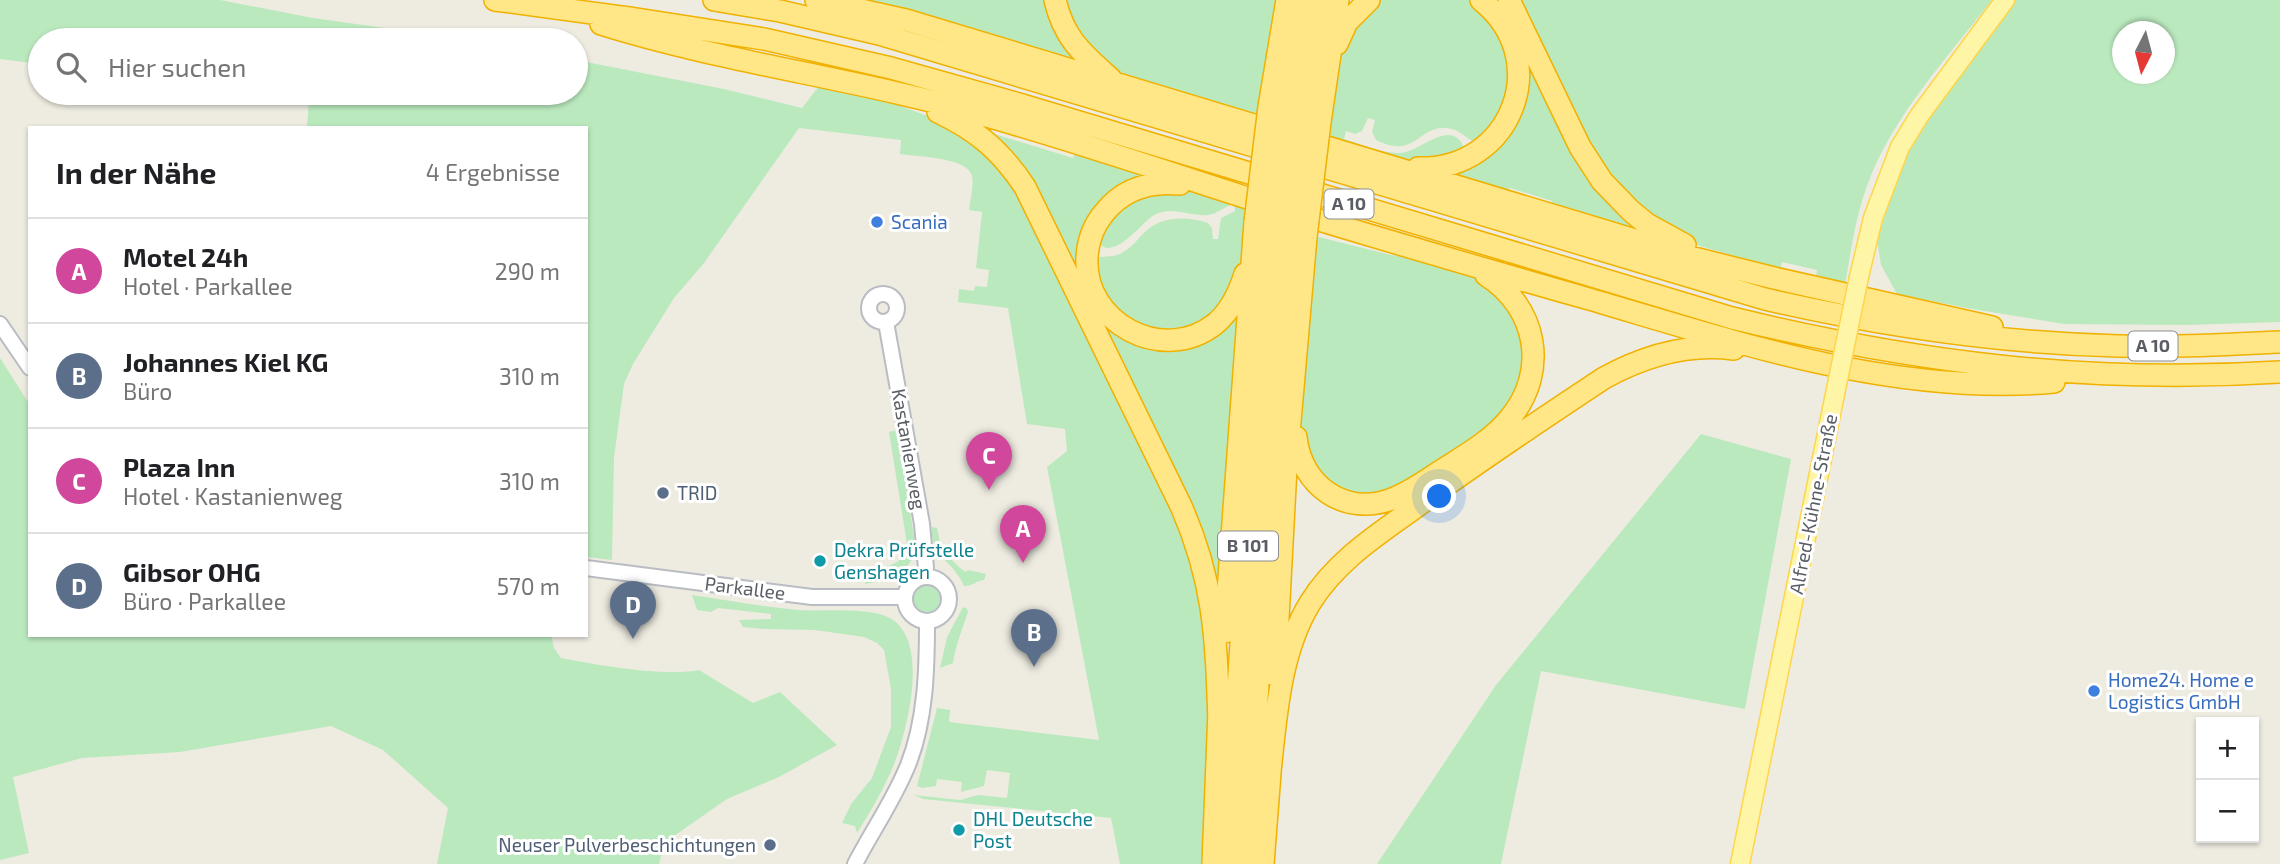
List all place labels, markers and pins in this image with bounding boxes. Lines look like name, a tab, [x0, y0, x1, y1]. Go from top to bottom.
place label: Scania	[891, 210, 948, 233]
marker: Scania	[869, 214, 885, 230]
pin: C	[966, 432, 1012, 490]
place label: TRID	[677, 481, 717, 504]
marker: TRID	[655, 485, 671, 501]
pin: A	[1000, 505, 1046, 563]
place label: Dekra Prüfstelle Genshagen	[834, 538, 974, 583]
marker: Dekra Prüfstelle Genshagen	[812, 553, 828, 569]
pin: D	[610, 581, 656, 639]
pin: B	[1011, 609, 1057, 667]
place label: Home24. Home e Logistics GmbH	[2108, 668, 2254, 713]
marker: Home24. Home e Logistics GmbH	[2086, 683, 2102, 699]
place label: DHL Deutsche Post	[973, 807, 1093, 852]
marker: DHL Deutsche Post	[951, 822, 967, 838]
place label: Neuser Pulverbeschichtungen	[498, 833, 756, 856]
marker: Neuser Pulverbeschichtungen	[762, 837, 778, 853]

